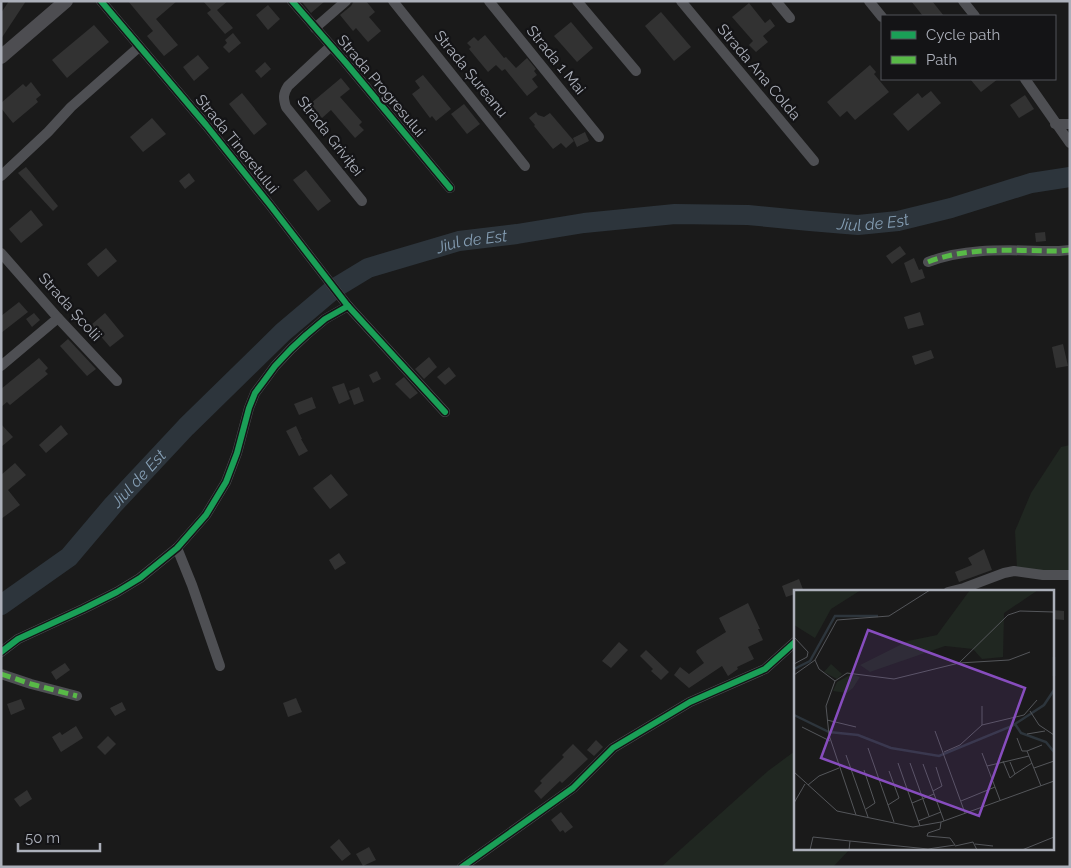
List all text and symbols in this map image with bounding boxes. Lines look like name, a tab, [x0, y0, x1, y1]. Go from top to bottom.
legend	[881, 15, 1056, 80]
street label: Strada Ana Colda	[714, 20, 804, 124]
street label: Strada 1 Mai	[523, 22, 589, 98]
text: Cycle path	[926, 26, 1000, 44]
street label: Strada Șureanu	[431, 27, 512, 121]
street label: Strada Progresului	[333, 31, 429, 141]
text: Path	[926, 51, 957, 69]
street label: Strada Tineretului	[192, 91, 282, 197]
street label: Strada Griviței	[293, 93, 367, 179]
water label: Jiul de Est	[836, 209, 912, 235]
water label: Jiul de Est	[433, 226, 509, 257]
street label: Strada Școlii	[35, 269, 105, 345]
water label: Jiul de Est	[106, 445, 170, 512]
inset map	[794, 590, 1054, 850]
scale bar	[18, 820, 100, 852]
text: 50 m	[25, 829, 60, 847]

